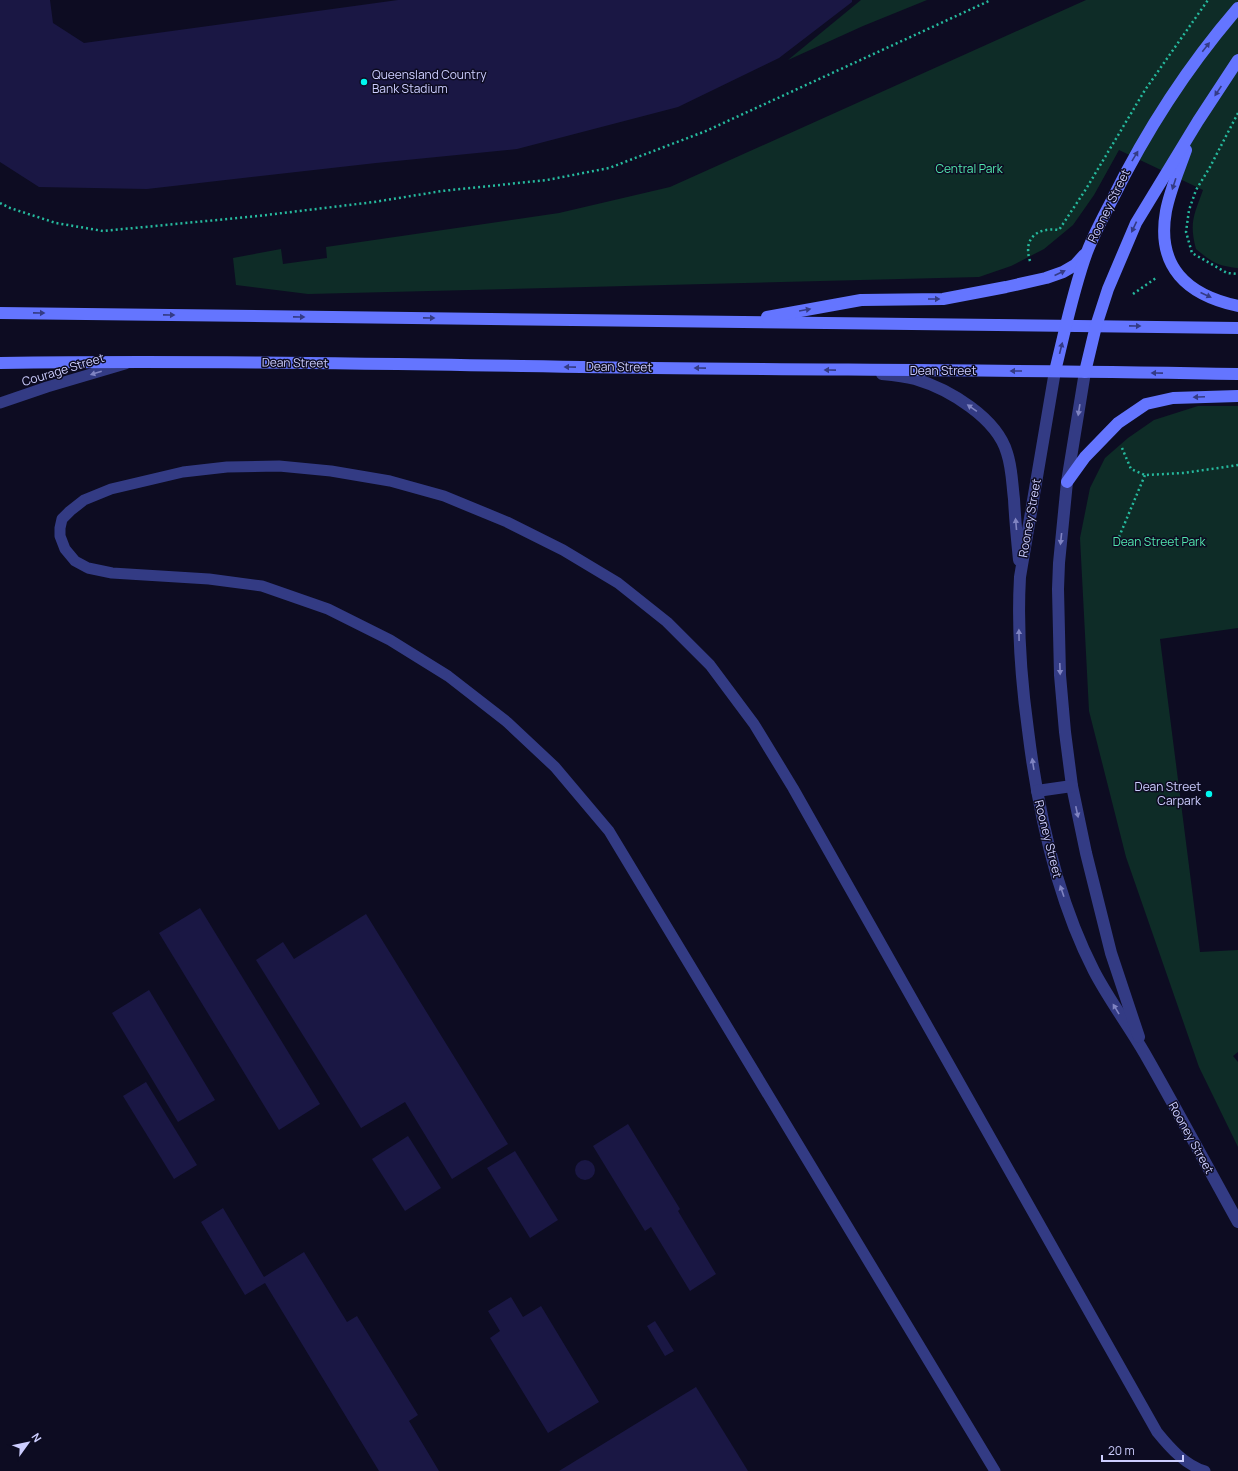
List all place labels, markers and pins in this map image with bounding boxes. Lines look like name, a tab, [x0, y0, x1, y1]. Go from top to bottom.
place label: Queensland Country Bank Stadium	[372, 66, 487, 97]
marker: Queensland Country Bank Stadium	[359, 77, 369, 87]
place label: Dean Street Carpark	[1135, 778, 1202, 809]
marker: Dean Street Carpark	[1204, 789, 1214, 799]

